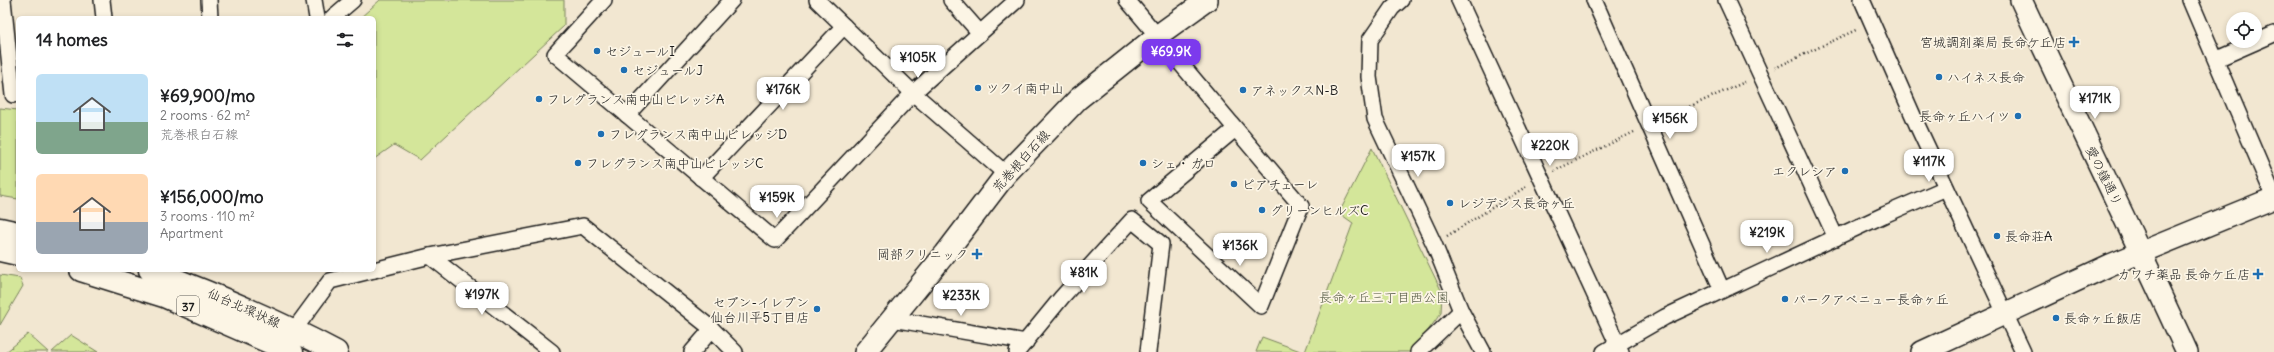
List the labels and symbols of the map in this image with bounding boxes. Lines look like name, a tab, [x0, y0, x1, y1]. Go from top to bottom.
place label: 宮城調剤薬局 長命ケ丘店	[1920, 34, 2066, 51]
marker: 宮城調剤薬局 長命ケ丘店	[2069, 37, 2079, 47]
pin: ¥69.9K	[1138, 39, 1204, 73]
place label: セジュールI	[605, 43, 675, 60]
pin: ¥105K	[890, 45, 946, 79]
marker: セジュールI	[592, 46, 602, 56]
place label: セジュールJ	[632, 62, 703, 79]
marker: セジュールJ	[619, 65, 629, 75]
place label: ハイネス長命	[1947, 69, 2025, 86]
marker: ハイネス長命	[1934, 72, 1944, 82]
pin: ¥176K	[755, 77, 811, 111]
place label: ツクイ南中山	[986, 80, 1064, 97]
place label: アネックスN-B	[1251, 82, 1338, 99]
marker: ツクイ南中山	[973, 83, 983, 93]
marker: アネックスN-B	[1238, 85, 1248, 95]
pin: ¥171K	[2067, 86, 2123, 120]
place label: フレグランス南中山ビレッジA	[547, 91, 724, 108]
marker: フレグランス南中山ビレッジA	[534, 94, 544, 104]
pin: ¥156K	[1642, 106, 1698, 140]
place label: 長命ヶ丘ハイツ	[1919, 108, 2010, 125]
marker: 長命ヶ丘ハイツ	[2013, 111, 2023, 121]
place label: フレグランス南中山ビレッジD	[609, 126, 787, 143]
street label: 荒巻根白石線	[989, 126, 1054, 196]
marker: フレグランス南中山ビレッジD	[596, 129, 606, 139]
pin: ¥220K	[1522, 133, 1578, 167]
street label: 愛の鐘通り	[2082, 143, 2126, 209]
pin: ¥157K	[1390, 144, 1446, 178]
pin: ¥117K	[1901, 149, 1957, 183]
place label: フレグランス南中山ビレッジC	[586, 155, 764, 172]
place label: シェ・ガロ	[1151, 155, 1216, 172]
marker: フレグランス南中山ビレッジC	[573, 158, 583, 168]
marker: シェ・ガロ	[1138, 158, 1148, 168]
place label: エクレシア	[1772, 163, 1837, 180]
marker: エクレシア	[1840, 166, 1850, 176]
place label: ピアチェーレ	[1242, 176, 1318, 193]
marker: ピアチェーレ	[1229, 179, 1239, 189]
pin: ¥159K	[749, 185, 805, 219]
place label: レジデンス長命ヶ丘	[1458, 195, 1575, 212]
marker: レジデンス長命ヶ丘	[1445, 198, 1455, 208]
place label: グリーンヒルズC	[1270, 202, 1369, 219]
marker: グリーンヒルズC	[1257, 205, 1267, 215]
pin: ¥219K	[1739, 220, 1795, 254]
place label: 長命荘A	[2005, 228, 2052, 245]
marker: 長命荘A	[1992, 231, 2002, 241]
pin: ¥136K	[1212, 233, 1268, 267]
place label: 岡部クリニック	[877, 246, 968, 263]
marker: 岡部クリニック	[971, 248, 983, 260]
pin: ¥81K	[1060, 260, 1108, 294]
place label: カワチ薬品 長命ケ丘店	[2117, 266, 2250, 283]
marker: カワチ薬品 長命ケ丘店	[2253, 269, 2263, 279]
pin: ¥197K	[454, 282, 510, 316]
pin: ¥233K	[933, 283, 989, 317]
street label: 仙台北環状線	[205, 284, 284, 332]
park label: 長命ヶ丘三丁目西公園	[1319, 289, 1449, 306]
place label: パークアベニュー長命ヶ丘	[1793, 291, 1949, 308]
place label: セブン-イレブン 仙台川平5丁目店	[711, 294, 809, 326]
marker: パークアベニュー長命ヶ丘	[1780, 294, 1790, 304]
road number: 37	[177, 296, 199, 316]
marker: セブン-イレブン 仙台川平5丁目店	[812, 304, 822, 314]
place label: 長命ヶ丘飯店	[2064, 310, 2142, 327]
marker: 長命ヶ丘飯店	[2051, 313, 2061, 323]

